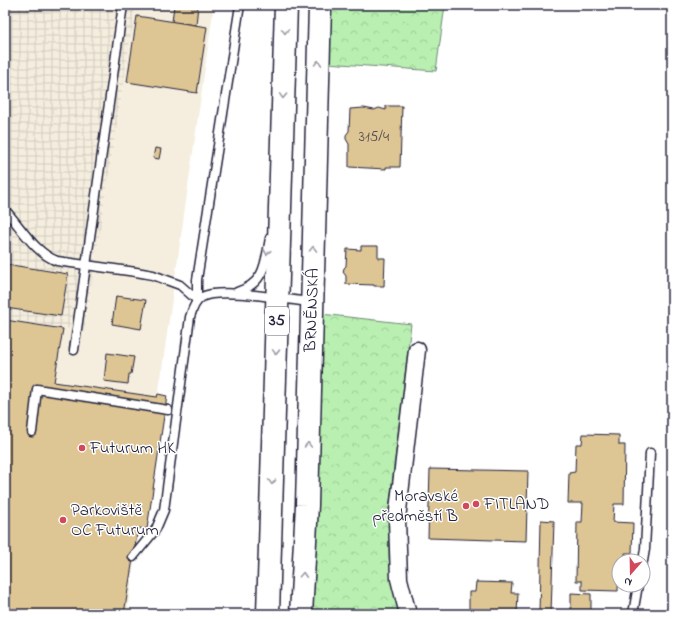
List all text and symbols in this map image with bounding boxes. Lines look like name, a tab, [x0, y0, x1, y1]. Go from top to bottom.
one-way arrow	[281, 28, 290, 34]
one-way arrow	[314, 60, 323, 66]
one-way arrow	[279, 93, 288, 99]
house number: 315/4	[359, 126, 389, 148]
one-way arrow	[309, 246, 318, 252]
one-way arrow	[264, 249, 272, 255]
street label: BRNĚNSKÁ	[298, 268, 326, 353]
road number: 35	[265, 307, 289, 335]
one-way arrow	[272, 349, 280, 355]
place label: Futurum HK	[89, 436, 176, 461]
one-way arrow	[304, 442, 312, 448]
marker: Futurum HK	[77, 443, 87, 453]
one-way arrow	[268, 479, 277, 485]
place label: Moravské předměstí B	[372, 484, 458, 529]
place label: FITLAND	[483, 492, 549, 517]
place label: Parkoviště OC Futurum	[71, 498, 159, 543]
marker: FITLAND	[471, 499, 481, 509]
marker: Moravské předměstí B	[461, 501, 471, 511]
marker: Parkoviště OC Futurum	[58, 515, 68, 525]
north arrow	[611, 553, 651, 593]
one-way arrow	[299, 572, 307, 578]
text: N	[622, 573, 634, 590]

